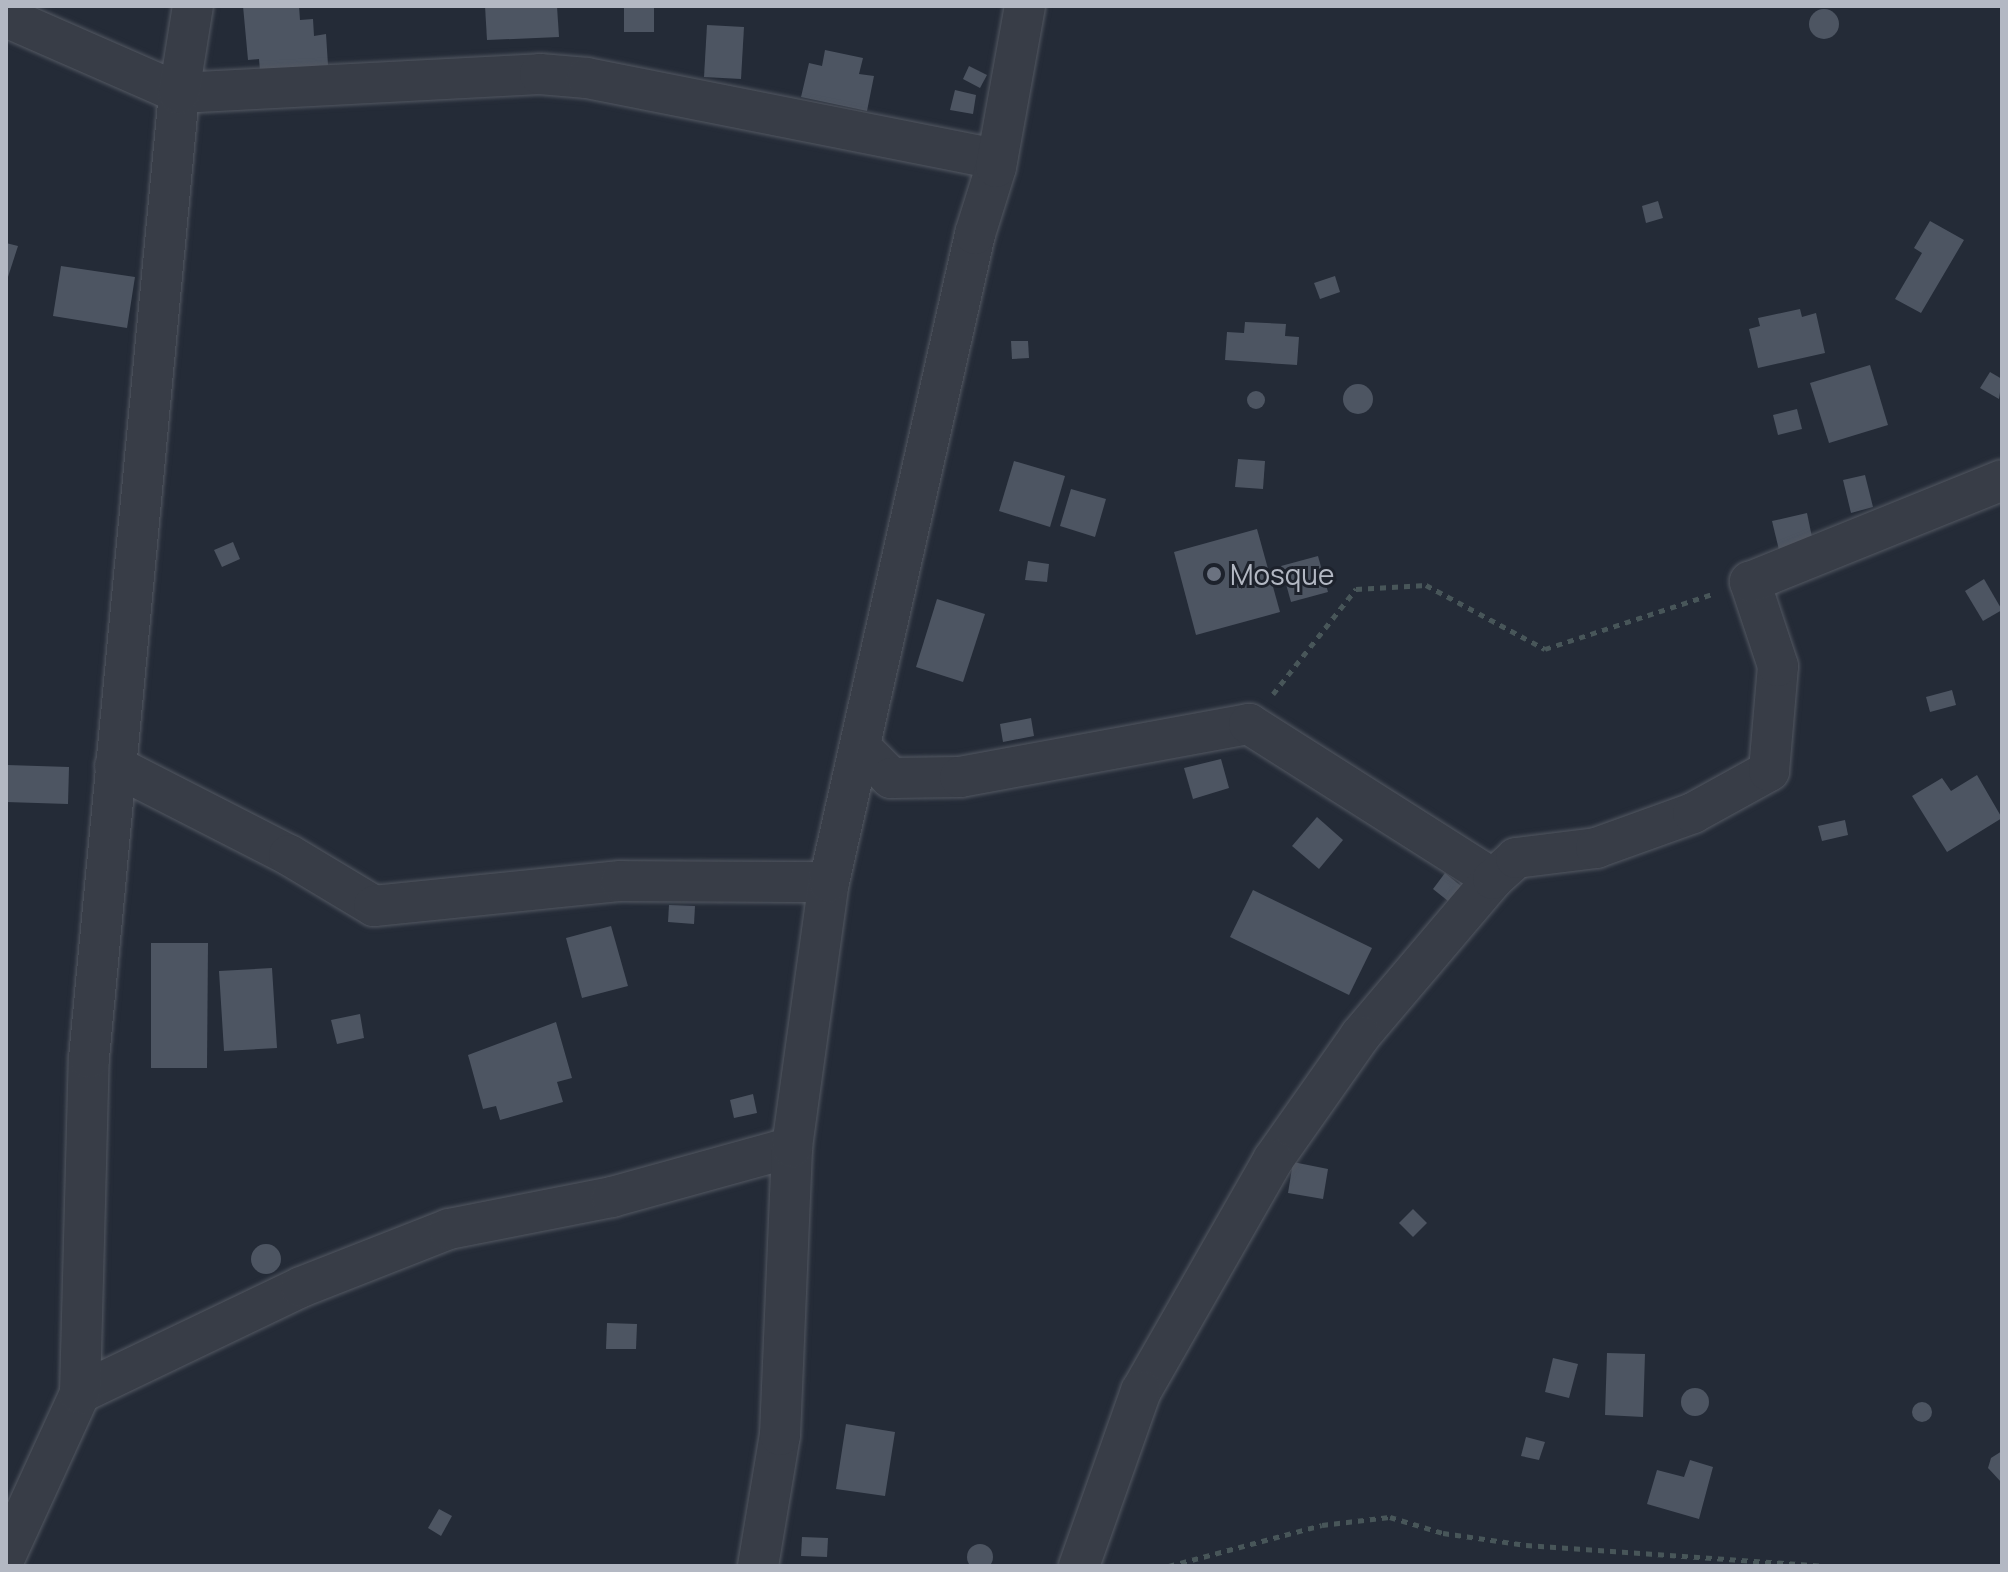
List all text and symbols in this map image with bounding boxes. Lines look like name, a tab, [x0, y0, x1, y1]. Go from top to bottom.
place label: Mosque	[1230, 557, 1334, 591]
marker: Mosque	[1205, 565, 1223, 583]

